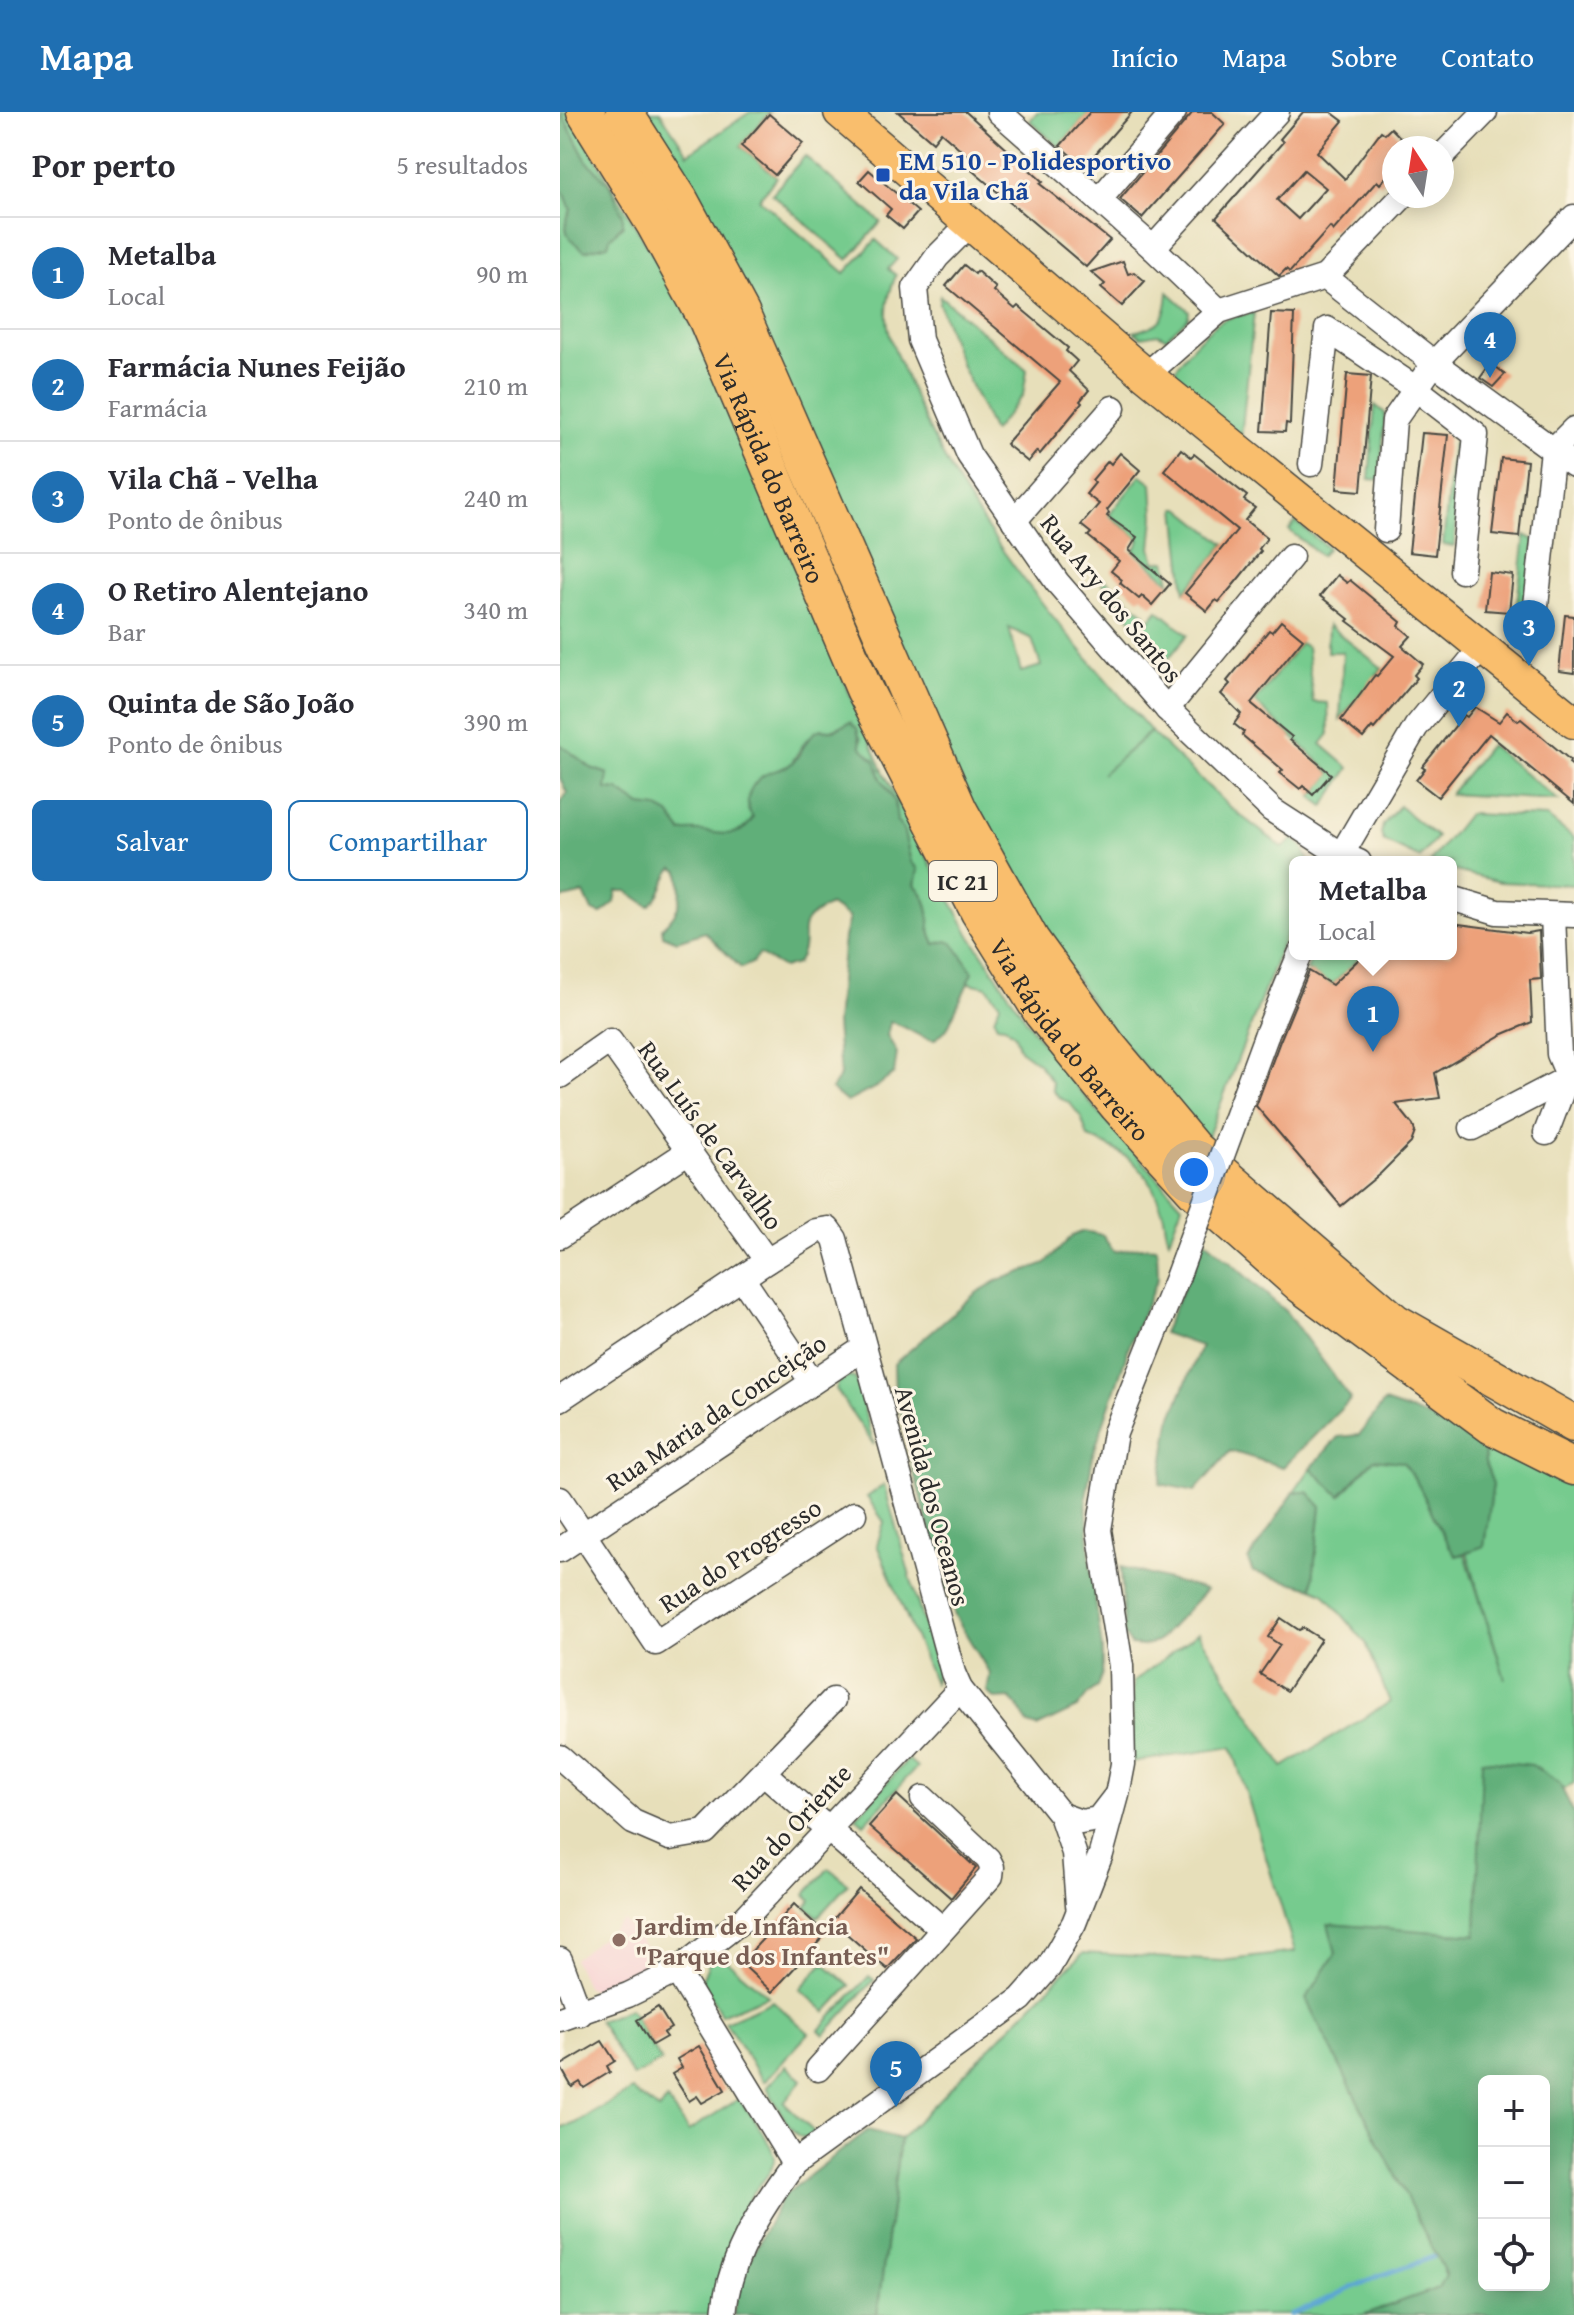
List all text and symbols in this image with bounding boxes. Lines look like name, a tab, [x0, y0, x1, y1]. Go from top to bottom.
text: Mapa	[40, 28, 133, 84]
text: Início	[1111, 36, 1178, 77]
text: Mapa	[1222, 36, 1287, 77]
text: Sobre	[1331, 36, 1397, 77]
text: Contato	[1441, 36, 1534, 77]
north arrow	[1382, 136, 1454, 208]
text: Por perto	[32, 140, 176, 189]
place label: EM 510 - Polidesportivo da Vila Chã	[899, 141, 1171, 210]
text: 5 resultados	[397, 145, 528, 184]
marker: EM 510 - Polidesportivo da Vila Chã	[874, 166, 892, 184]
text: Metalba	[108, 232, 216, 276]
text: 1	[51, 254, 65, 293]
text: 90 m	[476, 254, 528, 293]
text: Local	[108, 276, 165, 315]
pin: 4	[1464, 312, 1516, 378]
text: Farmácia Nunes Feijão	[108, 344, 406, 388]
street label: Via Rápida do Barreiro	[704, 347, 836, 589]
text: 2	[51, 366, 65, 405]
text: 210 m	[463, 366, 528, 405]
text: Farmácia	[108, 388, 207, 427]
text: Vila Chã - Velha	[108, 456, 318, 500]
text: 3	[51, 478, 65, 517]
text: 240 m	[463, 478, 528, 517]
text: Ponto de ônibus	[108, 500, 283, 539]
street label: Rua Ary dos Santos	[1031, 505, 1193, 691]
text: O Retiro Alentejano	[108, 568, 368, 612]
text: 4	[51, 590, 65, 629]
text: 340 m	[463, 590, 528, 629]
pin: 3	[1503, 600, 1555, 666]
text: Bar	[108, 612, 146, 651]
pin: 2	[1433, 661, 1485, 727]
text: Quinta de São João	[108, 680, 354, 724]
text: 5	[51, 702, 65, 741]
text: 390 m	[463, 702, 528, 741]
text: Ponto de ônibus	[108, 724, 283, 763]
button: Salvar	[32, 800, 272, 881]
button: Compartilhar	[288, 800, 528, 881]
popup	[1289, 856, 1457, 960]
road number: IC 21	[929, 861, 997, 901]
text: Metalba	[1319, 867, 1427, 911]
text: Local	[1319, 911, 1376, 950]
street label: Via Rápida do Barreiro	[980, 930, 1160, 1150]
pin: 1	[1347, 986, 1399, 1052]
street label: Rua Luís de Carvalho	[629, 1032, 793, 1238]
your location	[1174, 1152, 1214, 1192]
street label: Rua Maria da Conceição	[598, 1324, 834, 1500]
street label: Avenida dos Oceanos	[885, 1382, 981, 1610]
street label: Rua do Progresso	[651, 1488, 829, 1622]
street label: Rua do Oriente	[722, 1754, 860, 1900]
place label: Jardim de Infância "Parque dos Infantes"	[631, 1906, 889, 1975]
marker: Jardim de Infância "Parque dos Infantes"	[610, 1931, 628, 1949]
pin: 5	[870, 2041, 922, 2107]
map controls	[1478, 2075, 1550, 2291]
button: +	[1478, 2075, 1550, 2147]
button: −	[1478, 2147, 1550, 2219]
button: locate	[1478, 2219, 1550, 2291]

